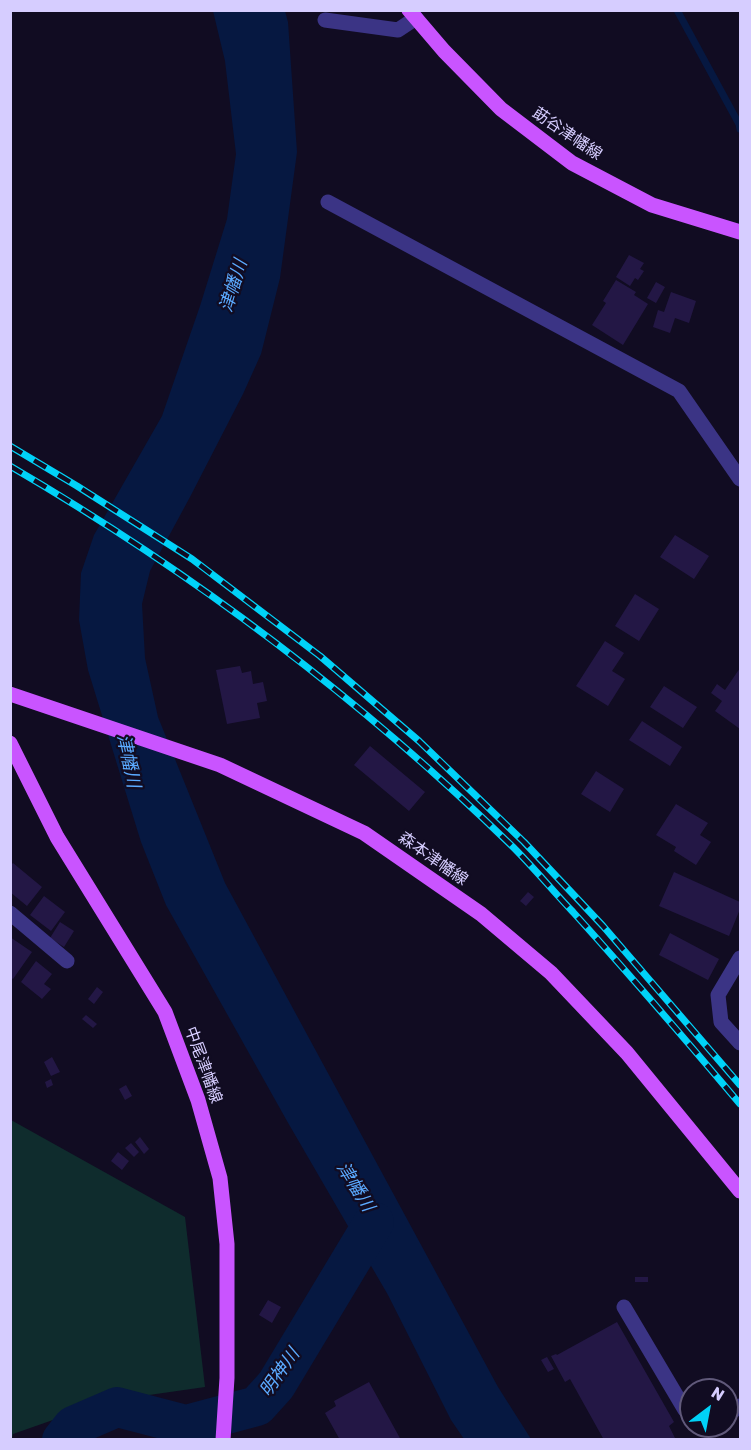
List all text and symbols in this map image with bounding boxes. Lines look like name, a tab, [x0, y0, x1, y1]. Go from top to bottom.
street label: 莇谷津幡線	[528, 104, 606, 164]
water label: 津幡川	[216, 257, 252, 315]
water label: 津幡川	[112, 732, 144, 790]
street label: 森本津幡線	[395, 828, 471, 890]
street label: 中尾津幡線	[180, 1024, 226, 1106]
water label: 津幡川	[332, 1158, 378, 1216]
water label: 明神川	[256, 1345, 304, 1401]
north arrow	[679, 1378, 739, 1438]
text: N	[708, 1383, 728, 1405]

